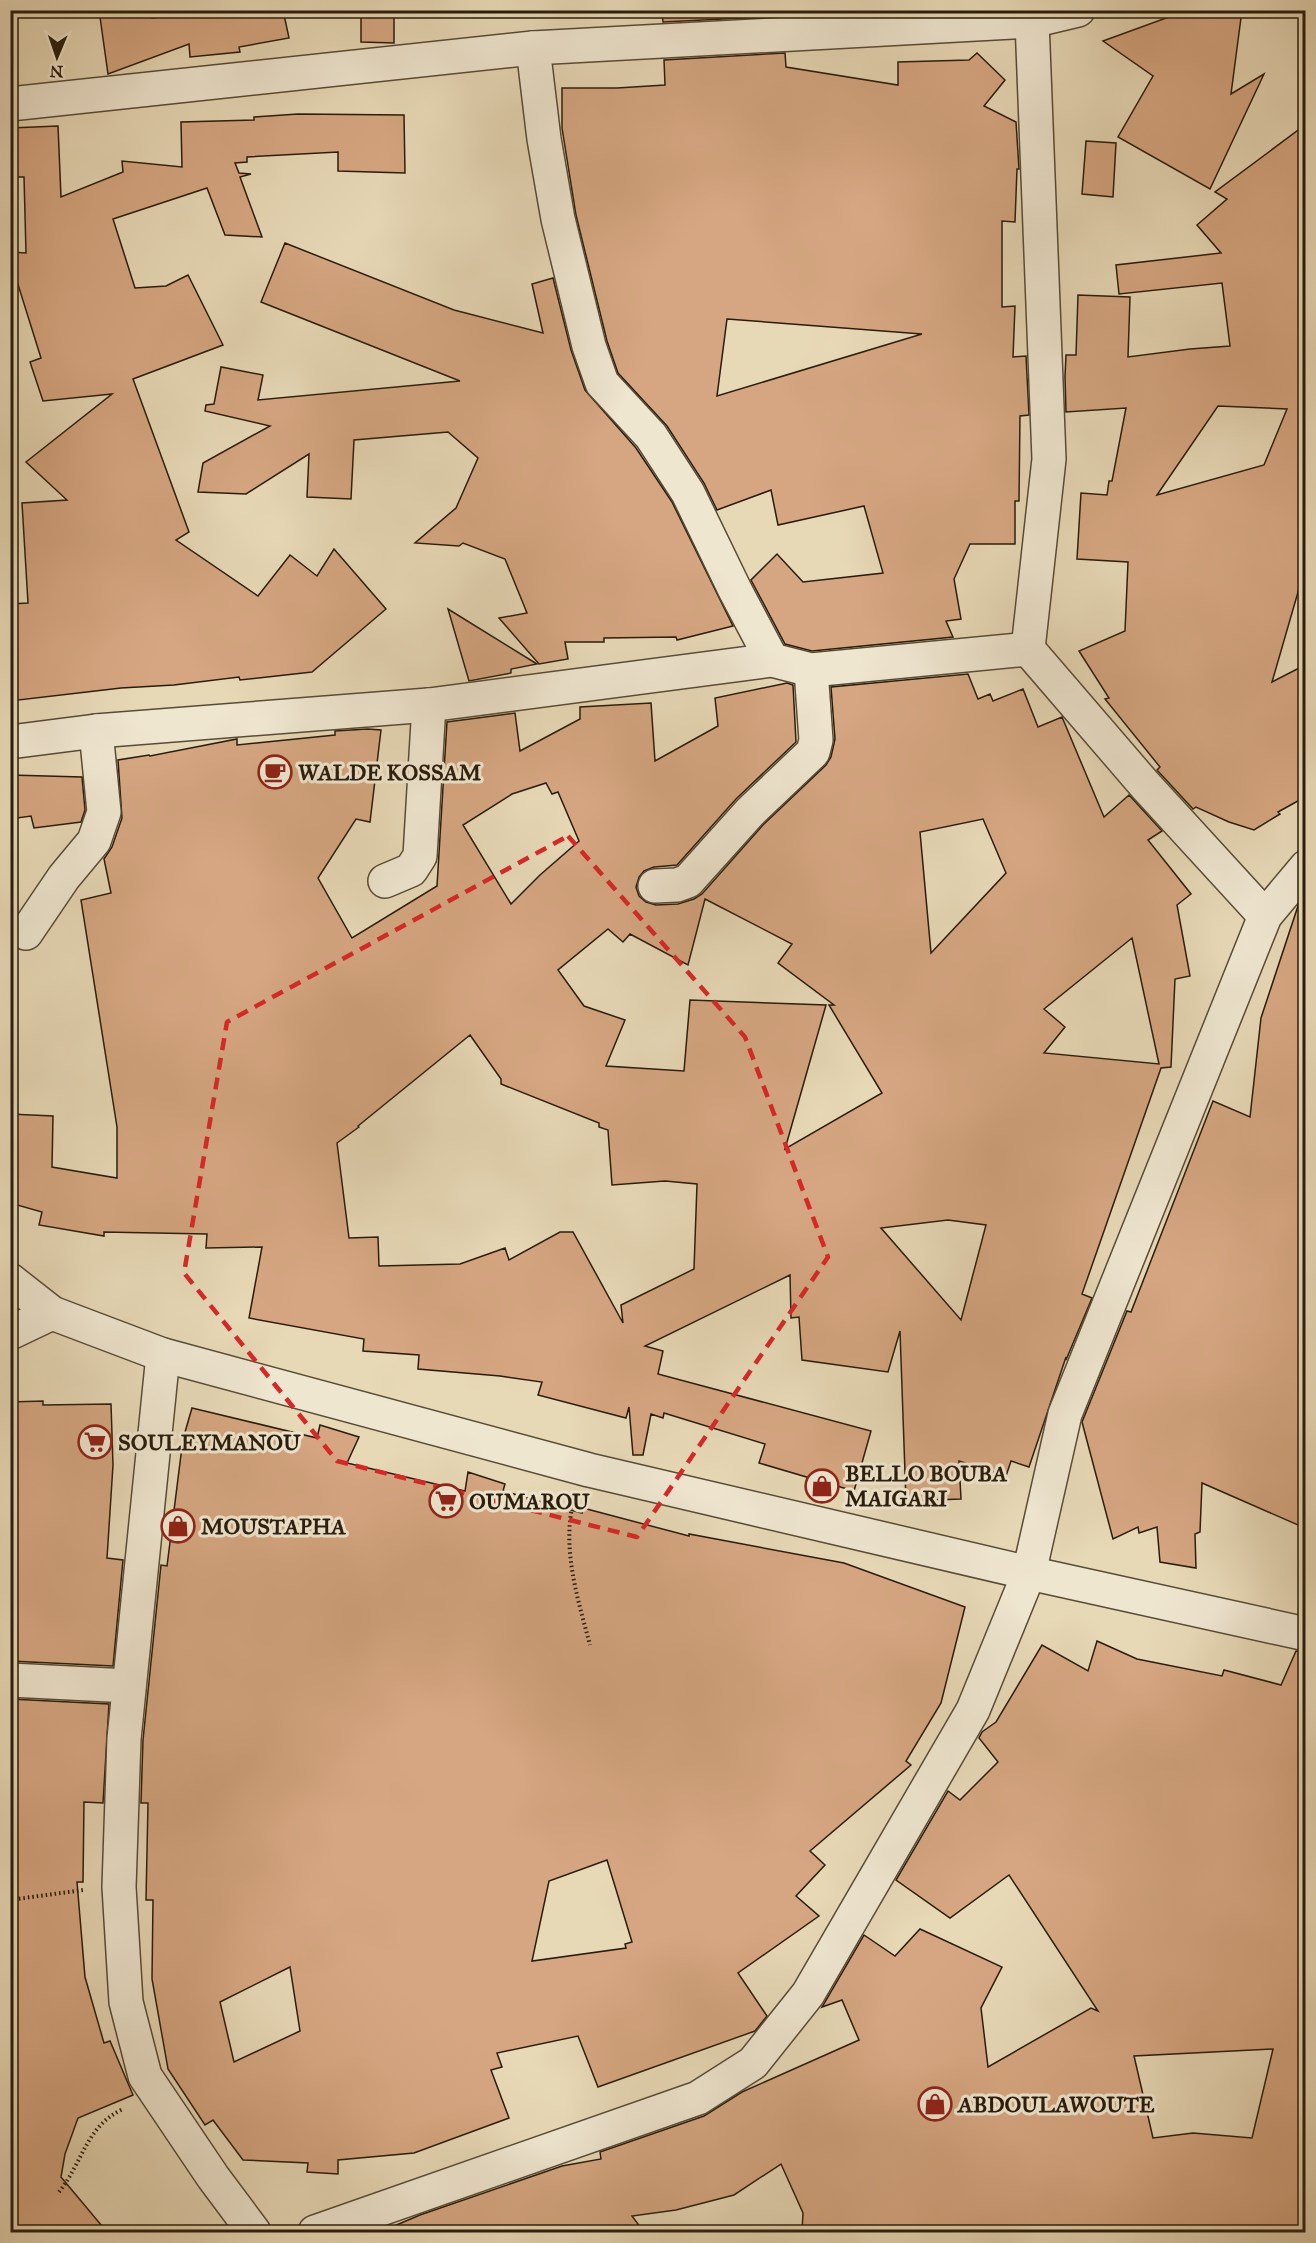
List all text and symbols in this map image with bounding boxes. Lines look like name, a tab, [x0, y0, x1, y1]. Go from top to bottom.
north arrow	[27, 27, 87, 87]
text: N	[49, 62, 64, 81]
cafe icon: WALDE KOSSAM	[257, 754, 293, 790]
place label: WALDE KOSSAM	[298, 759, 481, 786]
supermarket icon: SOULEYMANOU	[77, 1424, 113, 1460]
place label: SOULEYMANOU	[118, 1429, 301, 1456]
place label: BELLO BOUBA MAIGARI	[845, 1460, 1007, 1512]
shop icon: BELLO BOUBA MAIGARI	[804, 1468, 840, 1504]
supermarket icon: OUMAROU	[428, 1483, 464, 1519]
place label: OUMAROU	[469, 1488, 590, 1515]
shop icon: MOUSTAPHA	[160, 1508, 196, 1544]
place label: MOUSTAPHA	[201, 1513, 346, 1540]
shop icon: ABDOULAWOUTE	[917, 2086, 953, 2122]
place label: ABDOULAWOUTE	[956, 2091, 1155, 2118]

